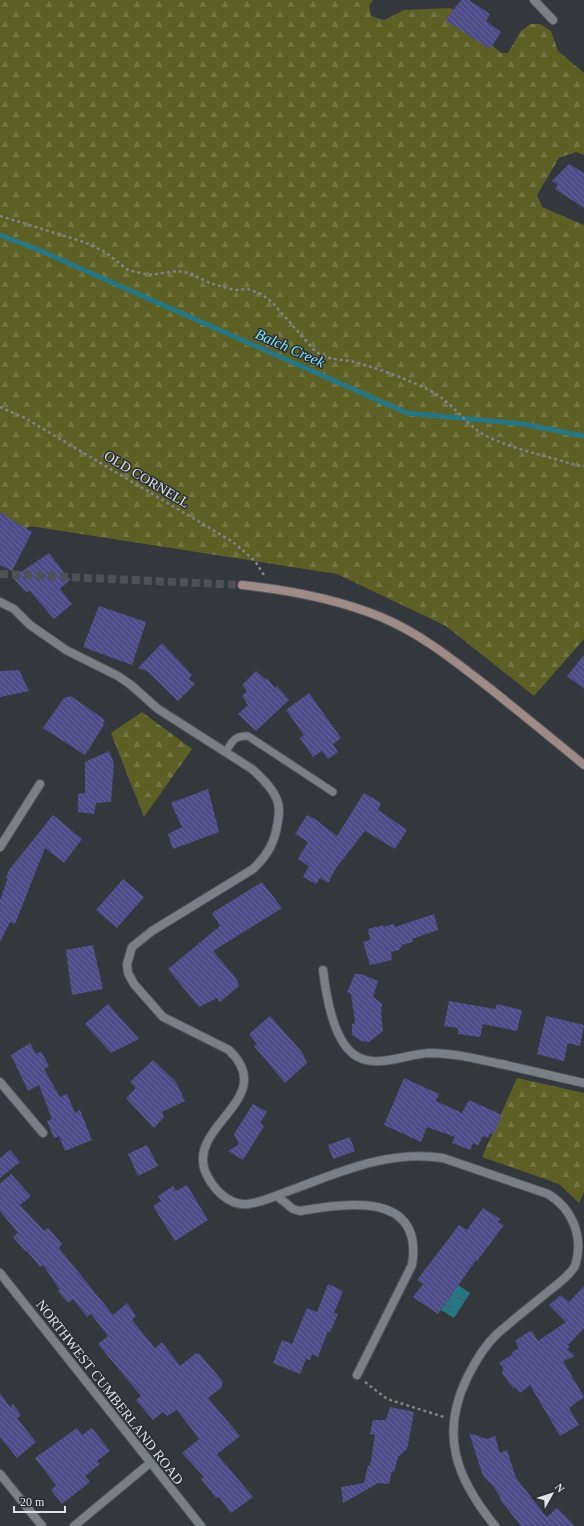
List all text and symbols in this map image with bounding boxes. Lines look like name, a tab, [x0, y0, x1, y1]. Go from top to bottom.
water label: Balch Creek	[253, 326, 327, 370]
street label: OLD CORNELL	[101, 448, 192, 511]
street label: NORTHWEST CUMBERLAND ROAD	[33, 1297, 186, 1488]
north arrow	[532, 1474, 572, 1514]
text: N	[553, 1481, 567, 1495]
scale bar	[14, 1488, 65, 1514]
text: 20 m	[20, 1495, 45, 1509]

